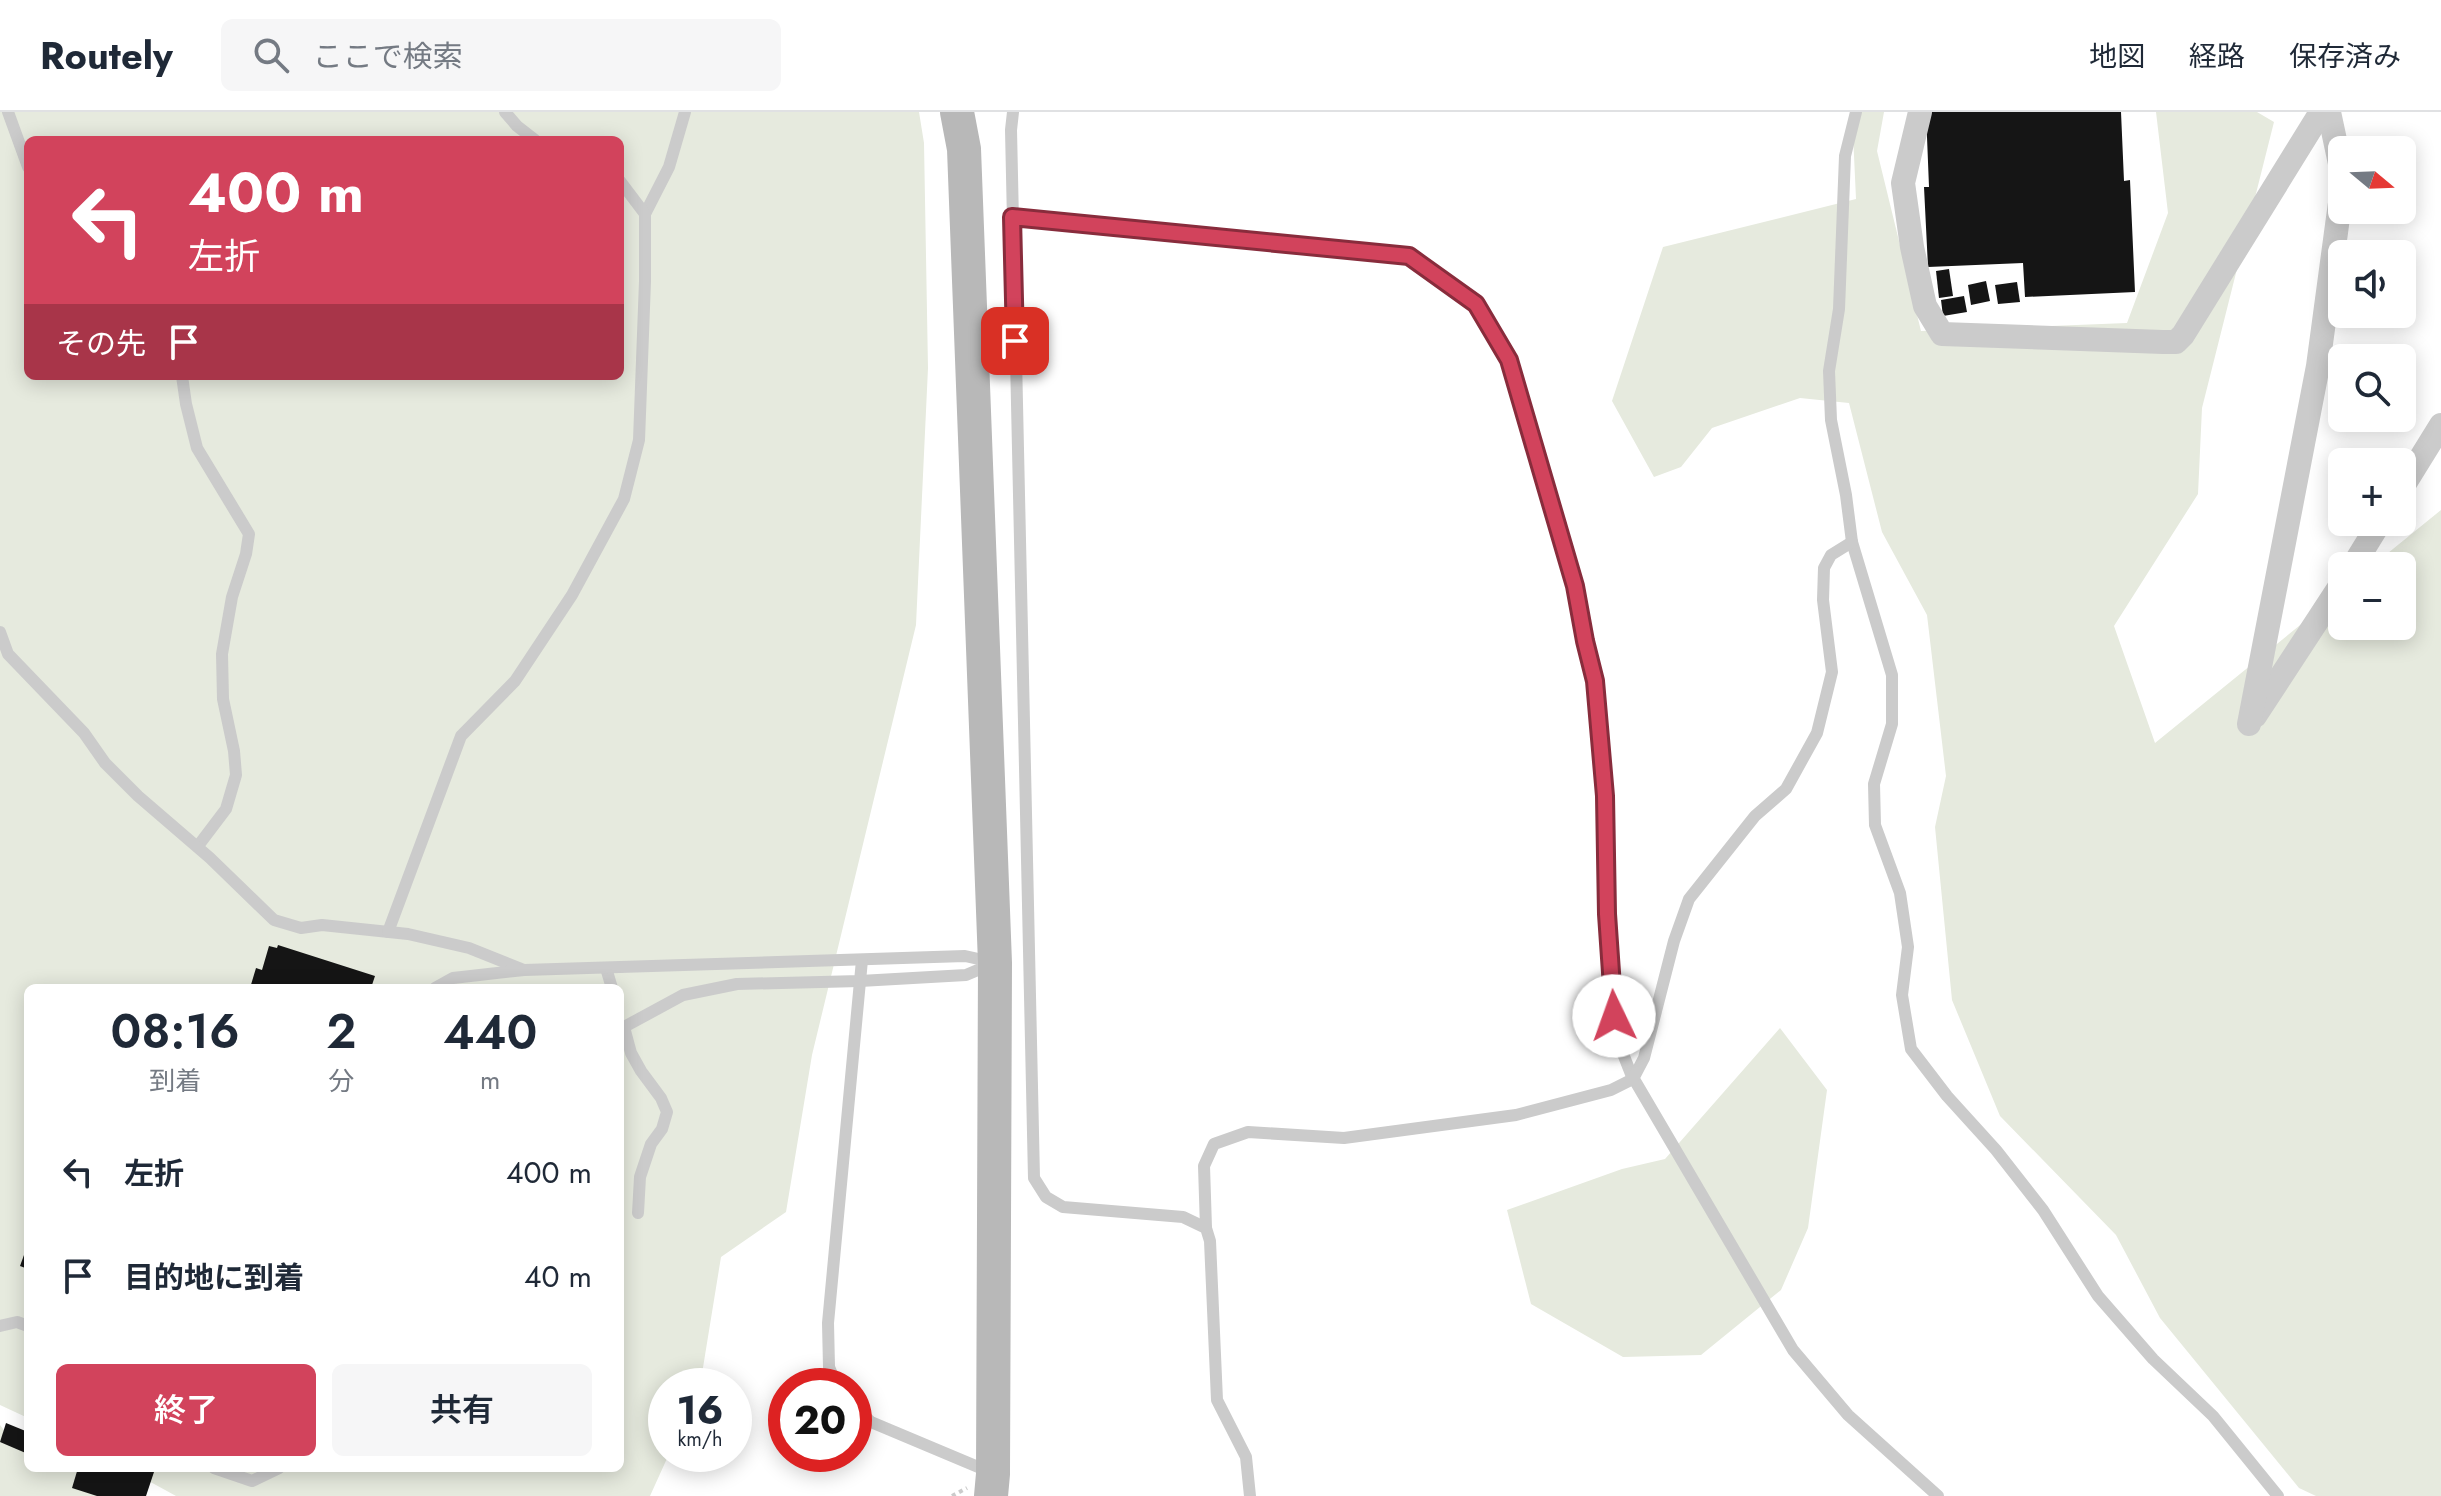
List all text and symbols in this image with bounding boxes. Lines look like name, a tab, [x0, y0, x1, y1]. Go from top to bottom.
search box	[221, 19, 781, 91]
text: Routely	[40, 28, 173, 83]
icon: search	[249, 33, 293, 77]
text: ここで検索	[313, 35, 463, 78]
text: 地図	[2089, 36, 2145, 77]
text: 経路	[2189, 36, 2245, 77]
text: 保存済み	[2289, 36, 2401, 77]
north arrow	[2328, 136, 2416, 224]
map controls	[2328, 136, 2416, 640]
text: 400 m	[188, 152, 364, 233]
icon: left	[56, 168, 160, 272]
text: 左折	[188, 230, 260, 282]
button: sound	[2328, 240, 2416, 328]
pin	[981, 307, 1049, 375]
icon: arrive	[993, 319, 1037, 363]
icon: arrive	[162, 320, 206, 364]
text: その先	[56, 322, 146, 365]
button: search	[2328, 344, 2416, 432]
button: +	[2328, 448, 2416, 536]
button: −	[2328, 552, 2416, 640]
position arrow	[1572, 974, 1656, 1058]
text: 08:16	[111, 997, 240, 1066]
text: 2	[326, 997, 356, 1066]
text: 440	[443, 998, 537, 1067]
text: m	[480, 1061, 500, 1099]
text: 到着	[149, 1062, 201, 1100]
text: 分	[328, 1062, 354, 1100]
icon: left	[56, 1150, 100, 1194]
text: 400 m	[506, 1151, 592, 1194]
text: 左折	[124, 1152, 184, 1195]
icon: arrive	[56, 1254, 100, 1298]
text: 40 m	[524, 1255, 592, 1298]
text: 目的地に到着	[124, 1256, 304, 1299]
button: 終了	[56, 1364, 316, 1456]
button: 共有	[332, 1364, 592, 1456]
speed limit sign: 20	[768, 1368, 872, 1472]
text: 16	[676, 1381, 724, 1439]
text: km/h	[677, 1425, 723, 1454]

